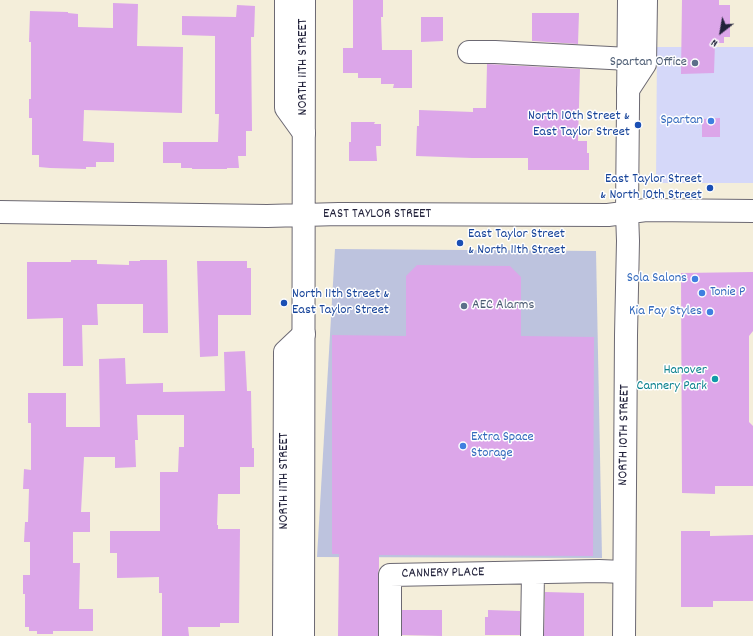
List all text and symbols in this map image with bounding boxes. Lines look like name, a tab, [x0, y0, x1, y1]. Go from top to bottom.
north arrow	[701, 12, 741, 52]
street label: NORTH 11TH STREET	[296, 19, 312, 115]
text: N	[708, 34, 721, 51]
place label: Spartan Office	[610, 55, 687, 71]
marker: Spartan Office	[690, 58, 700, 68]
place label: North 10th Street & East Taylor Street	[528, 109, 630, 142]
place label: Spartan	[660, 113, 703, 129]
marker: Spartan	[706, 116, 716, 126]
marker: North 10th Street & East Taylor Street	[633, 120, 643, 130]
place label: East Taylor Street & North 10th Street	[600, 172, 702, 204]
marker: East Taylor Street & North 10th Street	[705, 183, 715, 193]
street label: EAST TAYLOR STREET	[323, 207, 431, 223]
place label: East Taylor Street & North 11th Street	[468, 227, 565, 260]
marker: East Taylor Street & North 11th Street	[455, 238, 465, 248]
place label: Sola Salons	[627, 271, 687, 287]
marker: Sola Salons	[690, 274, 700, 284]
place label: Tonie P	[710, 285, 745, 301]
place label: North 11th Street & East Taylor Street	[292, 287, 389, 320]
marker: Tonie P	[697, 288, 707, 298]
marker: North 11th Street & East Taylor Street	[279, 298, 289, 308]
place label: AEC Alarms	[472, 298, 534, 314]
marker: AEC Alarms	[459, 301, 469, 311]
place label: Kia Fay Styles	[629, 304, 702, 320]
marker: Kia Fay Styles	[705, 307, 715, 317]
place label: Hanover Cannery Park	[636, 363, 707, 396]
marker: Hanover Cannery Park	[710, 374, 720, 384]
street label: NORTH 10TH STREET	[616, 384, 634, 486]
place label: Extra Space Storage	[471, 430, 534, 462]
street label: NORTH 11TH STREET	[277, 433, 293, 529]
marker: Extra Space Storage	[458, 441, 468, 451]
street label: CANNERY PLACE	[401, 565, 485, 583]

